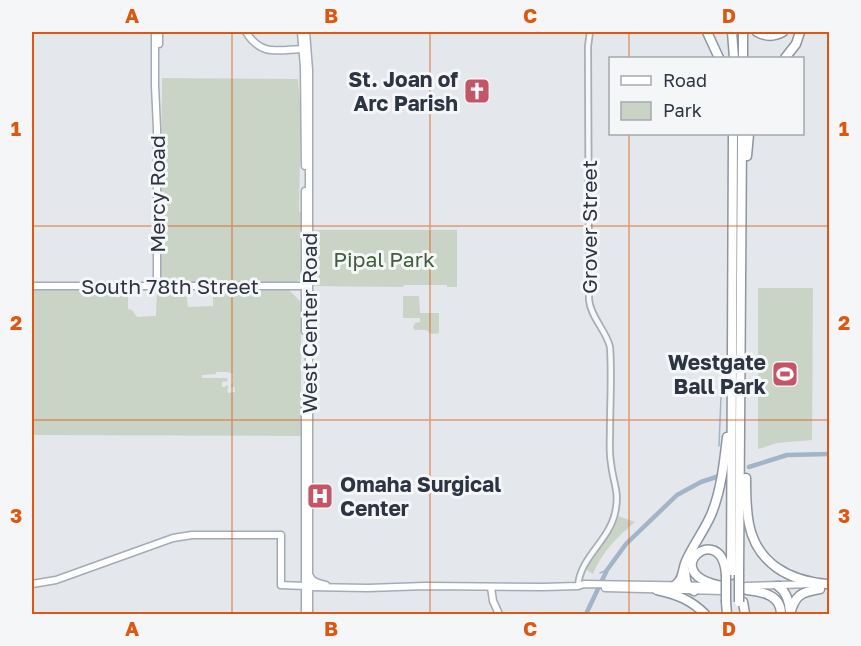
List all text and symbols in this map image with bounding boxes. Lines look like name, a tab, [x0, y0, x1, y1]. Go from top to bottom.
text: A	[125, 3, 139, 27]
text: B	[324, 3, 338, 27]
text: C	[523, 3, 537, 27]
text: D	[722, 3, 736, 27]
legend	[609, 57, 804, 135]
place label: St. Joan of Arc Parish	[348, 66, 458, 116]
text: Road	[663, 69, 707, 91]
church icon: St. Joan of Arc Parish	[462, 76, 492, 106]
text: Park	[663, 99, 702, 121]
text: 1	[11, 116, 21, 140]
text: 1	[839, 116, 849, 140]
street label: Mercy Road	[144, 135, 170, 253]
street label: Grover Street	[576, 160, 602, 294]
street label: West Center Road	[296, 233, 322, 413]
park label: Pipal Park	[333, 246, 435, 272]
street label: South 78th Street	[81, 273, 259, 299]
text: 2	[10, 310, 22, 334]
text: 2	[838, 310, 850, 334]
place label: Westgate Ball Park	[668, 349, 766, 399]
sports icon: Westgate Ball Park	[770, 359, 800, 389]
place label: Omaha Surgical Center	[340, 471, 501, 521]
hospital icon: Omaha Surgical Center	[305, 481, 335, 511]
text: 3	[10, 503, 22, 527]
text: 3	[838, 503, 850, 527]
text: A	[125, 616, 139, 640]
text: B	[324, 616, 338, 640]
text: C	[523, 616, 537, 640]
text: D	[722, 616, 736, 640]

